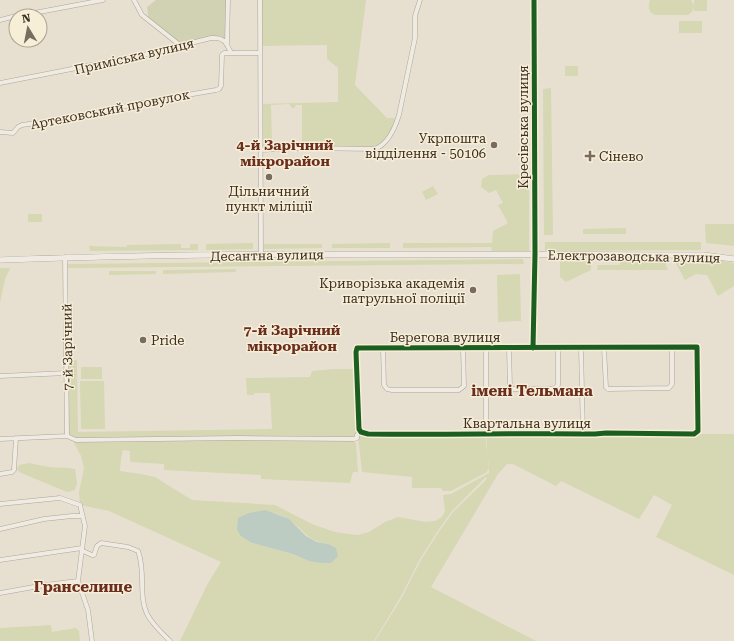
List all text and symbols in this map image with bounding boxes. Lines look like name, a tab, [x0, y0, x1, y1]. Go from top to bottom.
north arrow	[8, 8, 48, 48]
text: N	[21, 11, 32, 26]
street label: Приміська вулиця	[73, 35, 195, 78]
street label: Кресівська вулиця	[516, 65, 531, 189]
street label: Артековський провулок	[29, 87, 191, 132]
place label: Укрпошта відділення - 50106	[365, 131, 486, 161]
district label: 4-й Зарічний мікрорайон	[237, 137, 334, 169]
marker: Укрпошта відділення - 50106	[489, 140, 499, 150]
place label: Сінево	[599, 149, 644, 164]
marker: Сінево	[584, 150, 596, 162]
marker: Дільничний пункт міліції	[264, 172, 274, 182]
place label: Дільничний пункт міліції	[226, 184, 312, 214]
street label: Десантна вулиця	[210, 247, 324, 264]
street label: Електрозаводська вулиця	[548, 247, 720, 266]
place label: Криворізька академія патрульної поліції	[319, 276, 465, 306]
marker: Криворізька академія патрульної поліції	[468, 285, 478, 295]
street label: 7-й Зарічний	[59, 303, 76, 391]
district label: 7-й Зарічний мікрорайон	[244, 322, 341, 354]
street label: Берегова вулиця	[390, 330, 500, 345]
place label: Pride	[151, 333, 184, 348]
marker: Pride	[138, 335, 148, 345]
district label: імені Тельмана	[471, 382, 593, 400]
street label: Квартальна вулиця	[463, 416, 591, 431]
district label: Гранселище	[34, 578, 132, 596]

